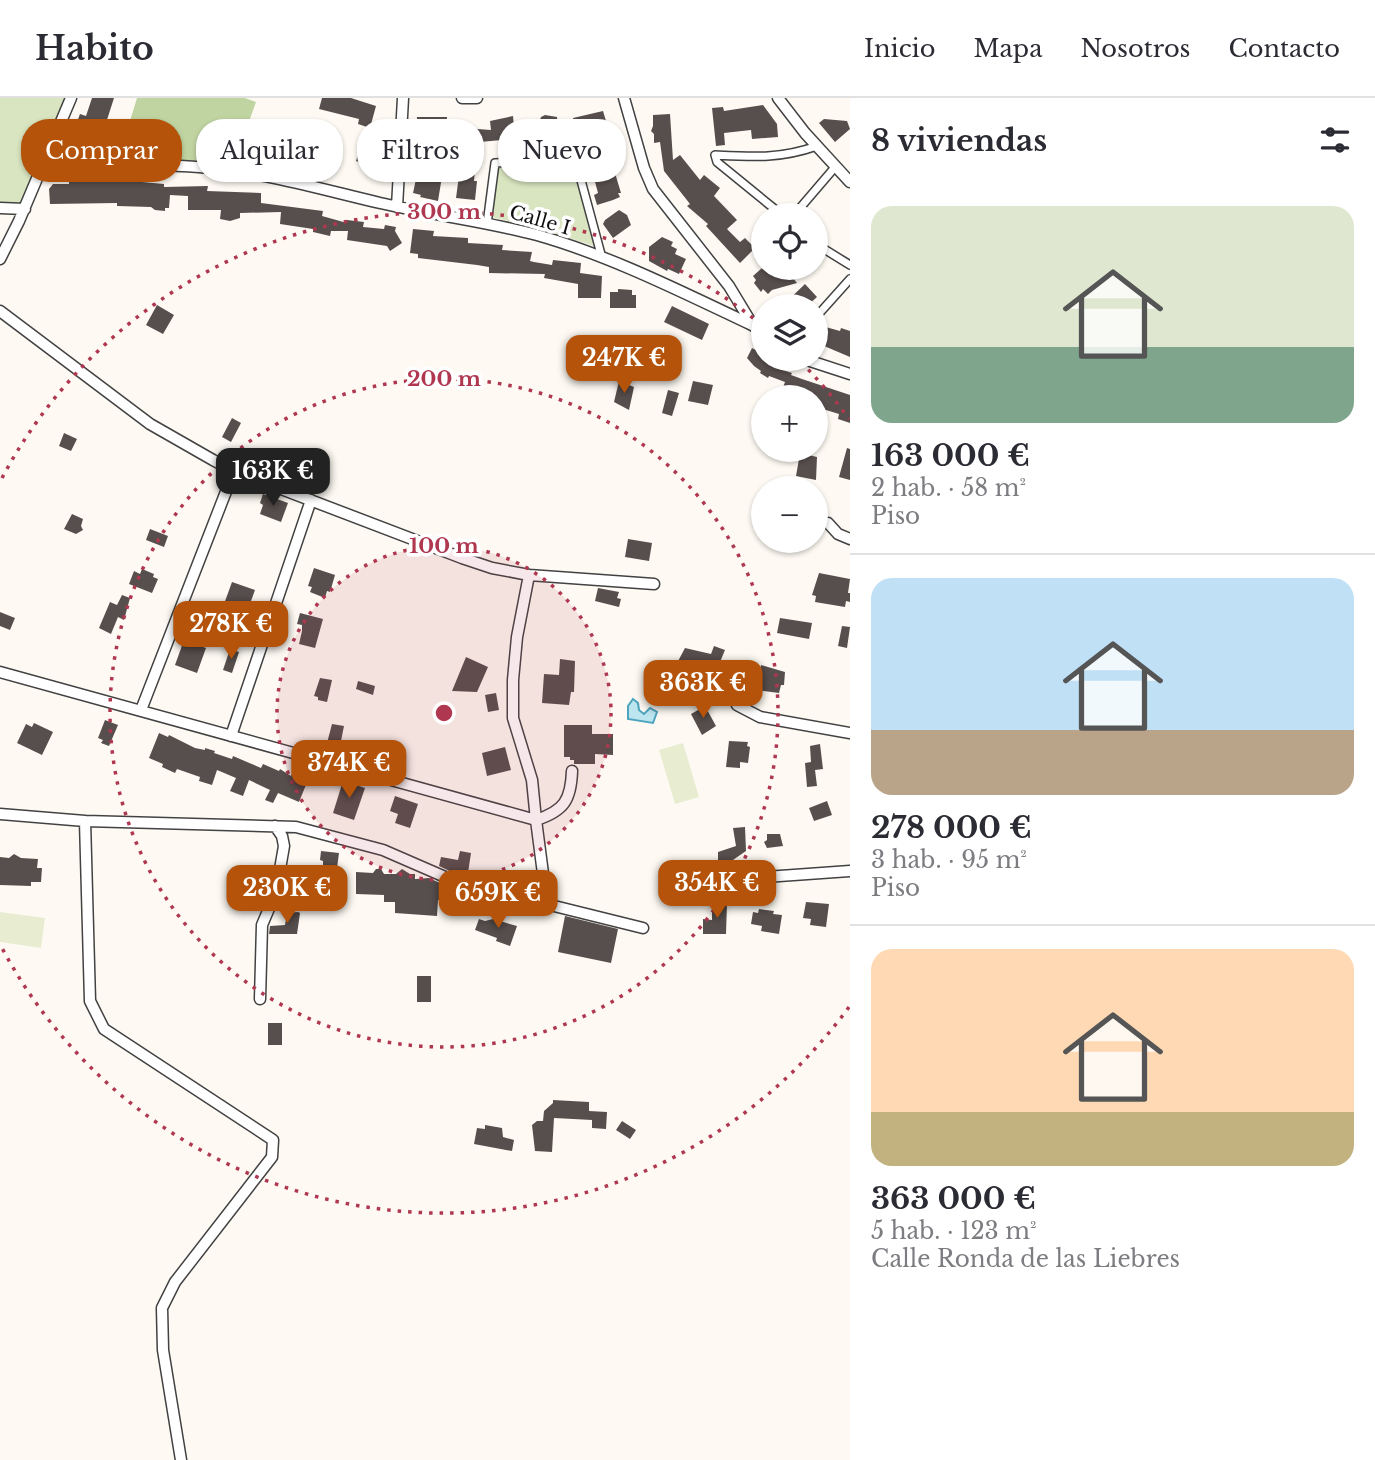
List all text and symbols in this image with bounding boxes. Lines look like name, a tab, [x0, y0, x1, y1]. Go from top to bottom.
text: Habito	[35, 28, 154, 69]
text: Inicio	[864, 34, 935, 63]
text: Mapa	[973, 34, 1042, 63]
text: Nosotros	[1080, 34, 1191, 63]
text: Contacto	[1229, 34, 1340, 63]
chip: Comprar	[21, 119, 182, 182]
chip: Alquilar	[196, 119, 343, 182]
chip: Filtros	[357, 119, 484, 182]
chip: Nuevo	[498, 119, 626, 182]
icon: filters	[1316, 121, 1354, 159]
text: 8 viviendas	[871, 122, 1047, 159]
text: 300 m	[407, 199, 481, 225]
street label: Calle I	[507, 200, 573, 240]
map controls	[751, 203, 828, 553]
button: locate	[751, 203, 828, 280]
icon: home	[1050, 251, 1176, 377]
button: layers	[751, 294, 828, 371]
pin: 247K €	[567, 336, 681, 395]
text: 247K €	[582, 344, 666, 372]
text: 200 m	[407, 366, 481, 392]
button: +	[751, 385, 828, 462]
text: 163 000 €	[871, 437, 1030, 474]
pin: 163K €	[216, 448, 330, 508]
text: 163K €	[232, 457, 314, 485]
text: 2 hab. · 58 m²	[871, 474, 1026, 502]
button: −	[751, 476, 828, 553]
text: Piso	[871, 502, 920, 530]
text: 100 m	[409, 533, 479, 559]
pin: 278K €	[174, 602, 288, 661]
text: 278K €	[189, 610, 273, 638]
icon: home	[1050, 623, 1176, 749]
pin: 363K €	[646, 660, 760, 720]
text: 363K €	[660, 669, 746, 697]
centre of rings	[432, 701, 456, 725]
pin: 374K €	[292, 740, 406, 800]
text: 374K €	[307, 749, 391, 777]
text: 278 000 €	[871, 809, 1032, 846]
text: 3 hab. · 95 m²	[871, 846, 1027, 874]
pin: 354K €	[660, 860, 774, 920]
pin: 230K €	[230, 866, 344, 925]
text: 354K €	[674, 869, 760, 897]
pin: 659K €	[441, 870, 555, 930]
text: 230K €	[242, 874, 332, 902]
text: Piso	[871, 874, 920, 902]
text: 659K €	[455, 879, 541, 907]
icon: home	[1050, 994, 1176, 1120]
text: 363 000 €	[871, 1180, 1036, 1217]
text: 5 hab. · 123 m²	[871, 1217, 1037, 1245]
text: Calle Ronda de las Liebres	[871, 1245, 1180, 1273]

